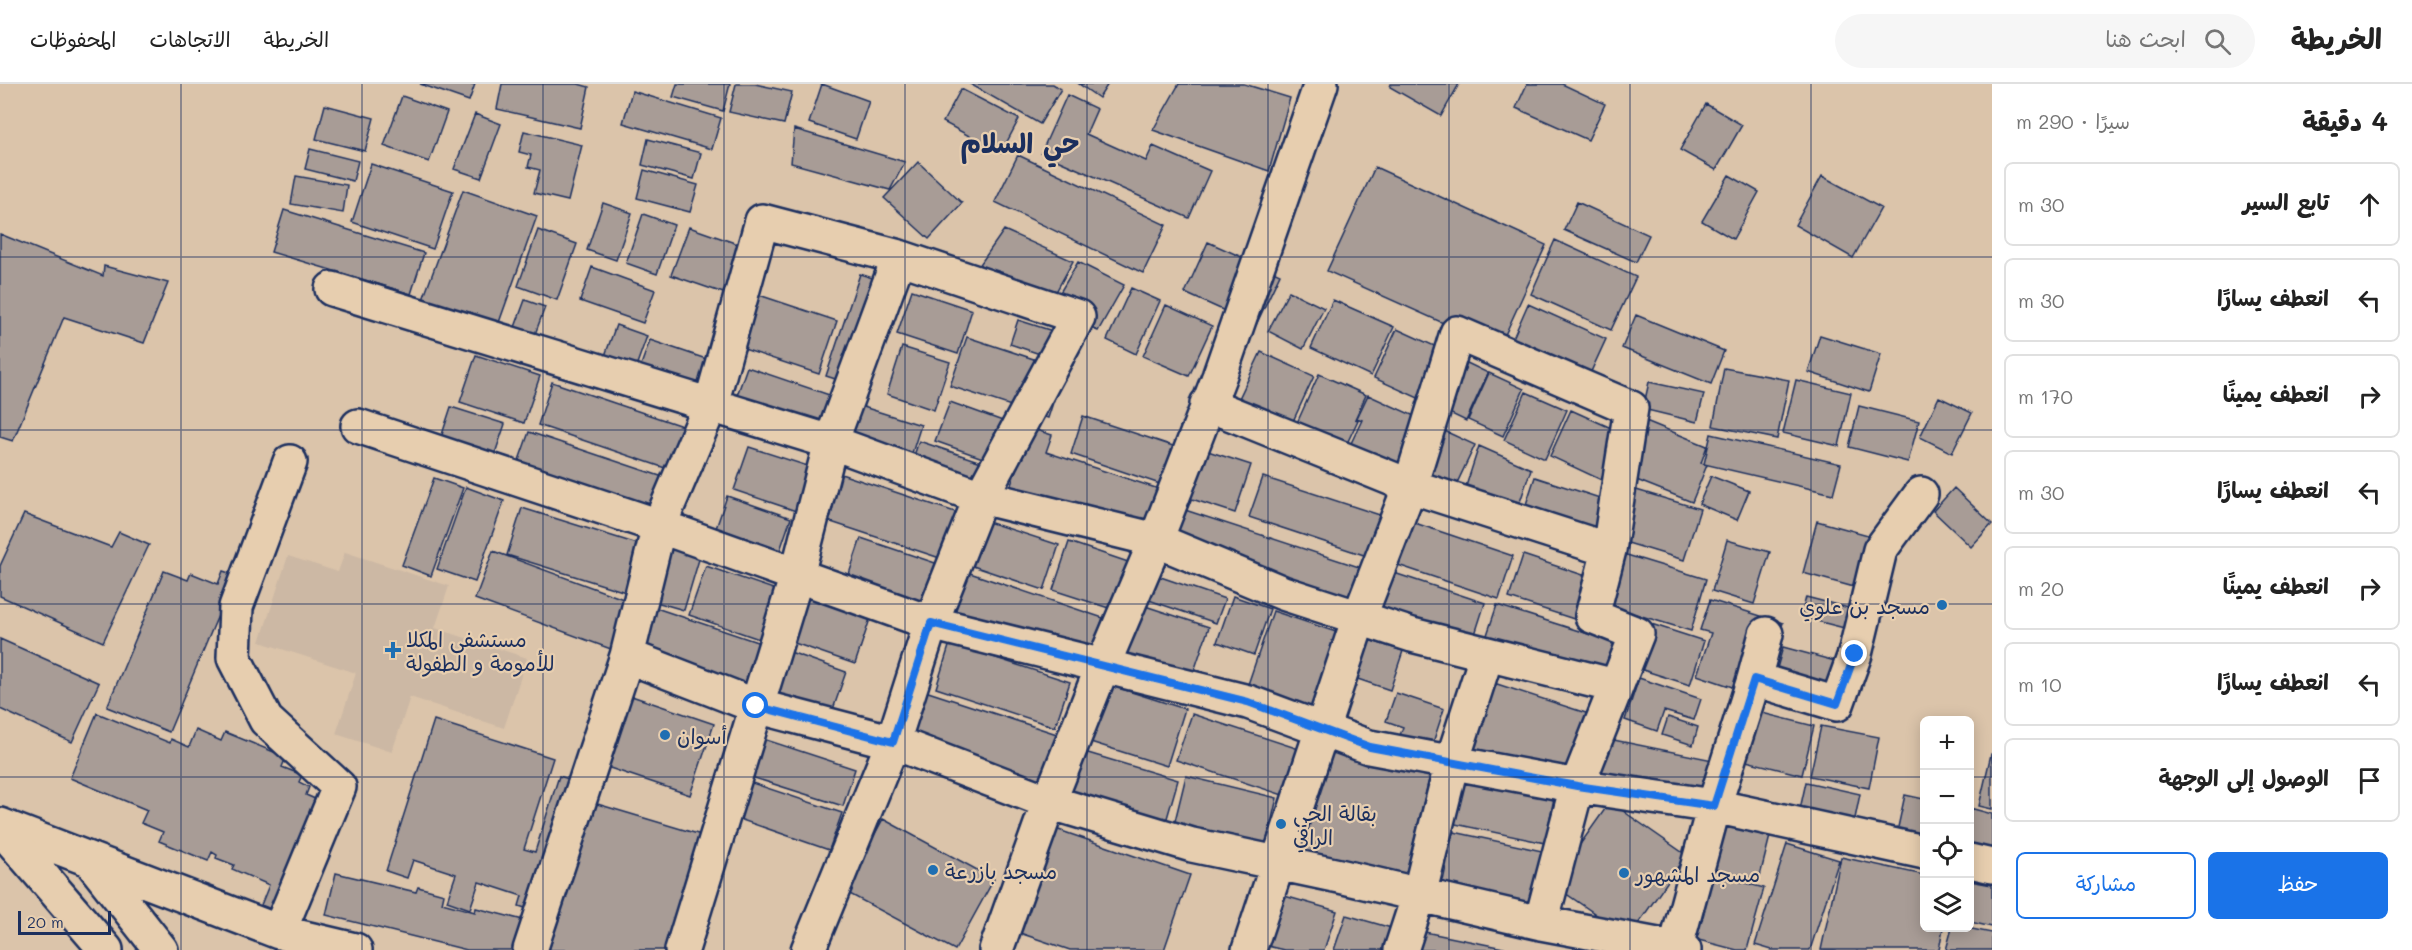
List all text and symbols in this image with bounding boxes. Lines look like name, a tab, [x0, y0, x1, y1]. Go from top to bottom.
search box	[1835, 14, 2255, 68]
text: الخريطة	[2291, 20, 2382, 56]
text: ابحث هنا	[2105, 24, 2186, 53]
text: المحفوظات	[30, 25, 116, 52]
text: الاتجاهات	[149, 25, 231, 52]
text: الخريطة	[264, 25, 329, 52]
icon: search	[2201, 25, 2234, 58]
text: 4 دقيقة	[2302, 104, 2388, 138]
text: سيرًا · 290 m	[2016, 108, 2130, 134]
district label: حي السلام	[961, 125, 1079, 168]
text: تابع السير	[2243, 187, 2329, 216]
icon: ahead	[2353, 188, 2386, 221]
text: 30 m	[2018, 191, 2064, 217]
text: انعطف يسارًا	[2217, 283, 2329, 312]
icon: left	[2353, 284, 2386, 317]
text: 30 m	[2018, 287, 2064, 313]
text: انعطف يمينًا	[2223, 379, 2329, 408]
icon: right	[2353, 380, 2386, 413]
text: 170 m	[2018, 383, 2073, 409]
text: انعطف يسارًا	[2217, 475, 2329, 504]
icon: left	[2353, 476, 2386, 509]
text: 30 m	[2018, 479, 2064, 505]
text: انعطف يمينًا	[2223, 571, 2329, 600]
icon: right	[2353, 572, 2386, 605]
text: 20 m	[2018, 575, 2064, 601]
place label: مسجد بن علوي	[1799, 592, 1930, 622]
marker: مسجد بن علوي	[1935, 598, 1949, 612]
place label: مستشفى المكلا للأمومة و الطفولة	[406, 625, 554, 677]
route end	[1841, 640, 1867, 666]
marker: مستشفى المكلا للأمومة و الطفولة	[384, 641, 402, 659]
text: انعطف يسارًا	[2217, 667, 2329, 696]
icon: left	[2353, 668, 2386, 701]
text: 10 m	[2018, 671, 2062, 697]
route start	[742, 692, 768, 718]
map controls	[1920, 716, 1974, 932]
button: +	[1920, 716, 1974, 770]
place label: أسوان	[677, 722, 727, 750]
marker: أسوان	[658, 728, 672, 742]
text: الوصول إلى الوجهة	[2158, 763, 2329, 792]
icon: arrive	[2353, 764, 2386, 797]
button: −	[1920, 770, 1974, 824]
place label: بقالة الحي الراقي	[1293, 799, 1377, 853]
marker: بقالة الحي الراقي	[1274, 817, 1288, 831]
button: locate	[1920, 824, 1974, 878]
button: مشاركة	[2016, 852, 2196, 919]
button: حفظ	[2208, 852, 2388, 919]
place label: مسجد بازرعة	[945, 857, 1057, 885]
place label: مسجد المشهور	[1634, 860, 1760, 889]
marker: مسجد بازرعة	[926, 863, 940, 877]
marker: مسجد المشهور	[1617, 866, 1631, 880]
button: layers	[1920, 878, 1974, 932]
scale bar	[18, 908, 111, 936]
text: 20 m	[27, 911, 64, 932]

